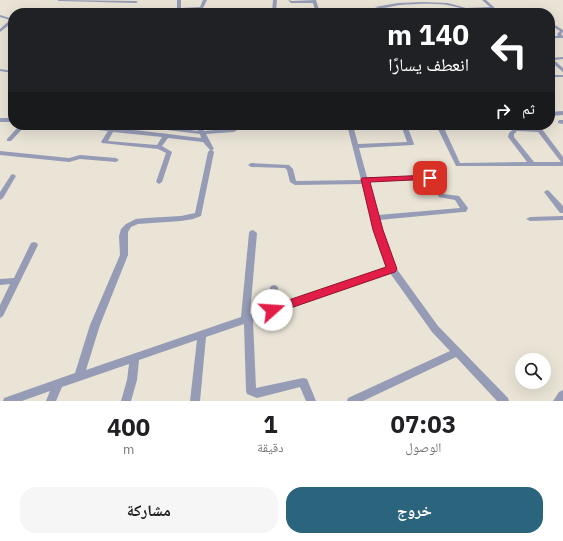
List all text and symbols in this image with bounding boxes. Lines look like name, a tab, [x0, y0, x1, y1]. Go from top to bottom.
text: 140 m	[387, 16, 469, 53]
icon: left	[483, 24, 535, 76]
text: انعطف يسارًا	[388, 53, 469, 76]
text: ثم	[522, 99, 535, 118]
icon: right	[492, 100, 514, 122]
pin	[413, 161, 447, 195]
icon: arrive	[419, 167, 441, 189]
position arrow	[251, 289, 293, 331]
map controls	[515, 353, 551, 389]
button: search	[515, 353, 551, 389]
text: 1	[263, 408, 278, 440]
text: 07:03	[391, 408, 456, 440]
text: 400	[107, 411, 150, 443]
text: دقيقة	[257, 439, 284, 456]
text: الوصول	[405, 439, 441, 456]
text: m	[123, 441, 134, 458]
button: مشاركة	[20, 487, 278, 533]
button: خروج	[286, 487, 543, 533]

